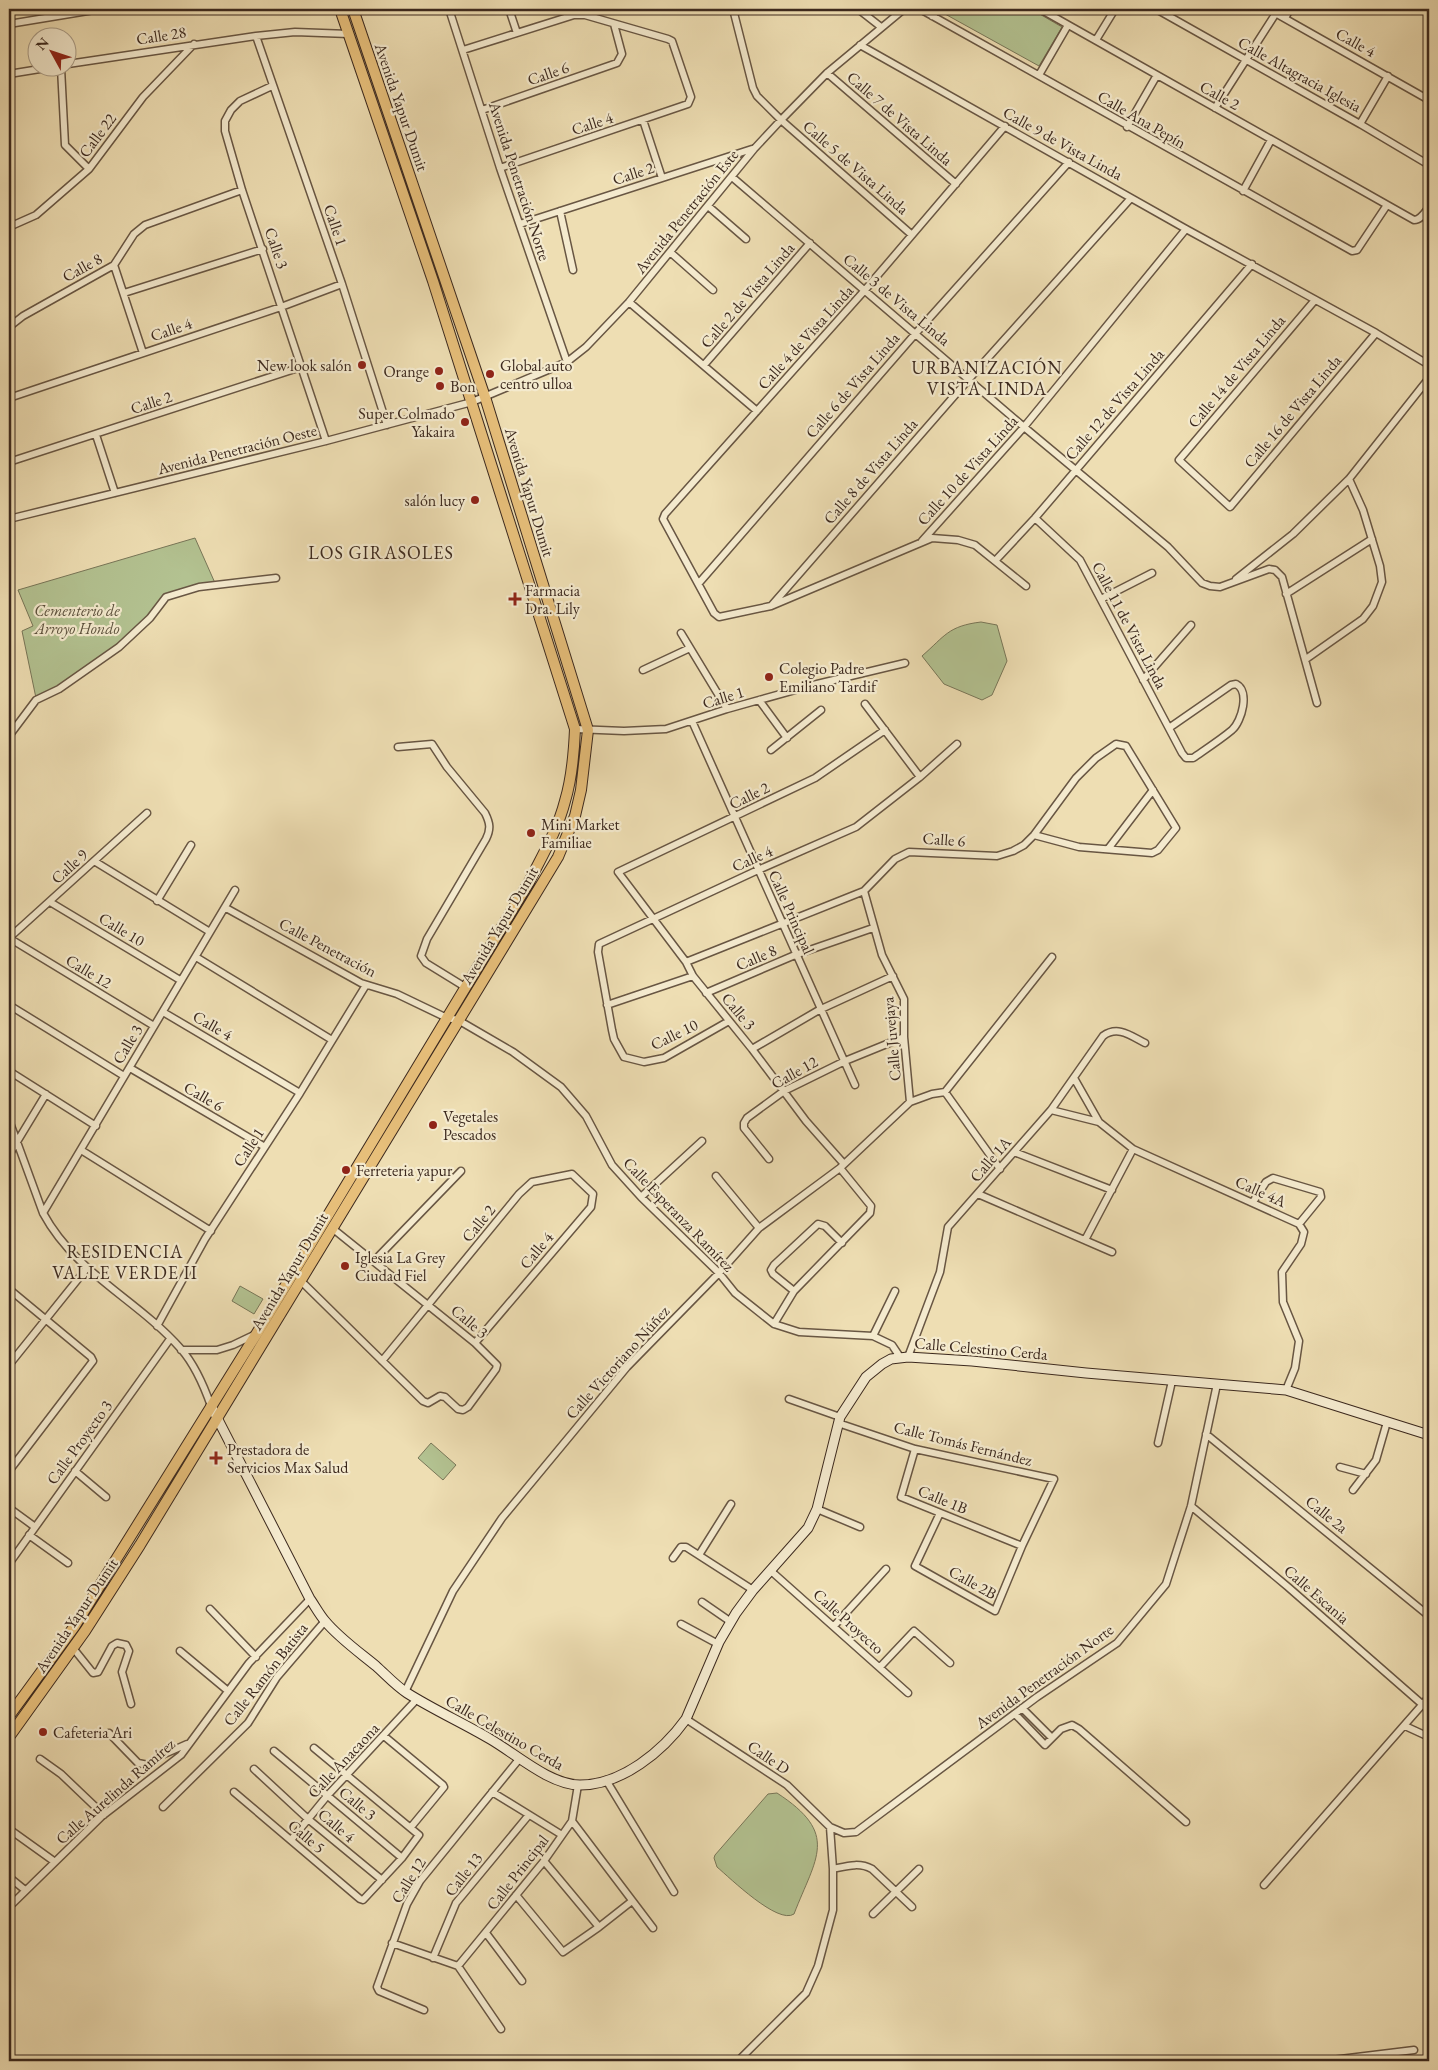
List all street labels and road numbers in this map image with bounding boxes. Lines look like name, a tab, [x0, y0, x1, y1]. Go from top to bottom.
street label: Calle 28	[135, 21, 188, 50]
street label: Calle 4	[1332, 23, 1380, 62]
street label: Calle Altagracia Iglesia	[1234, 32, 1366, 117]
street label: Avenida Yapur Dumit	[369, 39, 433, 174]
street label: Calle 6	[525, 57, 572, 90]
street label: Calle 7 de Vista Linda	[842, 67, 957, 171]
street label: Calle 2	[1196, 76, 1244, 115]
street label: Calle Ana Pepín	[1094, 86, 1190, 154]
street label: Avenida Penetración Norte	[484, 98, 555, 263]
street label: Calle 9 de Vista Linda	[999, 102, 1127, 185]
street label: Calle 4	[569, 107, 616, 140]
street label: Calle 22	[74, 109, 121, 162]
street label: Calle 5 de Vista Linda	[798, 116, 913, 220]
street label: Avenida Penetración Este	[629, 145, 743, 279]
street label: Calle 2	[610, 157, 657, 190]
street label: Calle 1	[319, 202, 352, 249]
street label: Calle 3	[260, 225, 293, 272]
street label: Calle 2 de Vista Linda	[696, 238, 800, 353]
street label: Calle 8	[59, 248, 106, 287]
street label: Calle 3 de Vista Linda	[839, 248, 955, 351]
street label: Calle 4 de Vista Linda	[753, 280, 858, 394]
street label: Calle 14 de Vista Linda	[1183, 310, 1290, 432]
street label: Calle 4	[148, 313, 195, 346]
street label: Calle 6 de Vista Linda	[801, 328, 905, 443]
street label: Calle 12 de Vista Linda	[1060, 344, 1169, 465]
street label: Calle 16 de Vista Linda	[1239, 350, 1346, 472]
street label: Calle 2	[128, 386, 175, 419]
street label: Calle 10 de Vista Linda	[912, 410, 1023, 530]
street label: Calle 8 de Vista Linda	[819, 414, 923, 529]
street label: Avenida Penetración Oeste	[154, 420, 319, 480]
street label: Avenida Yapur Dumit	[500, 424, 559, 559]
street label: Calle 11 de Vista Linda	[1087, 558, 1172, 693]
street label: Calle 1	[700, 681, 747, 714]
street label: Calle 2	[725, 777, 773, 814]
street label: Calle 6	[922, 828, 966, 851]
street label: Calle 4	[728, 840, 776, 877]
street label: Calle 9	[46, 844, 92, 888]
street label: Avenida Yapur Dumit	[455, 862, 543, 989]
street label: Calle Principal	[764, 867, 820, 958]
street label: Calle 10	[95, 907, 149, 952]
street label: Calle Penetración	[275, 913, 381, 982]
street label: Calle 8	[733, 939, 780, 975]
street label: Calle 12	[62, 949, 116, 994]
street label: Calle 3	[717, 988, 761, 1035]
street label: Calle Juvejaya	[877, 995, 906, 1082]
street label: Calle 4	[189, 1006, 237, 1045]
street label: Calle 10	[647, 1014, 702, 1055]
street label: Calle 3	[107, 1020, 148, 1068]
street label: Calle 12	[767, 1051, 822, 1094]
street label: Calle 6	[180, 1077, 228, 1116]
street label: Calle 1	[228, 1124, 269, 1171]
street label: Calle 1A	[965, 1132, 1016, 1186]
street label: Calle Esperanza Ramírez	[619, 1153, 739, 1276]
street label: Calle 4A	[1232, 1171, 1290, 1212]
street label: Calle 2	[457, 1200, 500, 1246]
street label: Avenida Yapur Dumit	[245, 1208, 333, 1335]
street label: Calle 4	[515, 1227, 558, 1273]
street label: Calle 3	[447, 1300, 493, 1343]
street label: Calle Victoriano Núñez	[561, 1301, 674, 1424]
street label: Calle Celestino Cerda	[913, 1332, 1049, 1365]
street label: Calle Proyecto 3	[42, 1396, 117, 1489]
street label: Calle Tomás Fernández	[891, 1416, 1034, 1471]
street label: Calle 1B	[915, 1480, 971, 1519]
street label: Calle 2a	[1301, 1491, 1353, 1538]
street label: Avenida Yapur Dumit	[30, 1554, 123, 1678]
street label: Calle Escania	[1279, 1560, 1354, 1629]
street label: Calle 2B	[945, 1561, 1001, 1604]
street label: Calle Proyecto	[809, 1584, 889, 1659]
street label: Calle Ramón Batista	[218, 1618, 313, 1730]
street label: Avenida Penetración Norte	[970, 1619, 1118, 1734]
street label: Calle Celestino Cerda	[442, 1690, 568, 1775]
street label: Calle Anacaona	[303, 1718, 384, 1803]
street label: Calle Aurelinda Ramírez	[51, 1734, 179, 1849]
street label: Calle D	[743, 1736, 794, 1779]
street label: Calle 3	[335, 1782, 381, 1825]
street label: Calle 4	[314, 1804, 360, 1847]
street label: Calle 5	[284, 1815, 330, 1858]
street label: Calle Principal	[481, 1830, 553, 1914]
street label: Calle 13	[440, 1848, 487, 1901]
street label: Calle 12	[386, 1853, 431, 1907]

